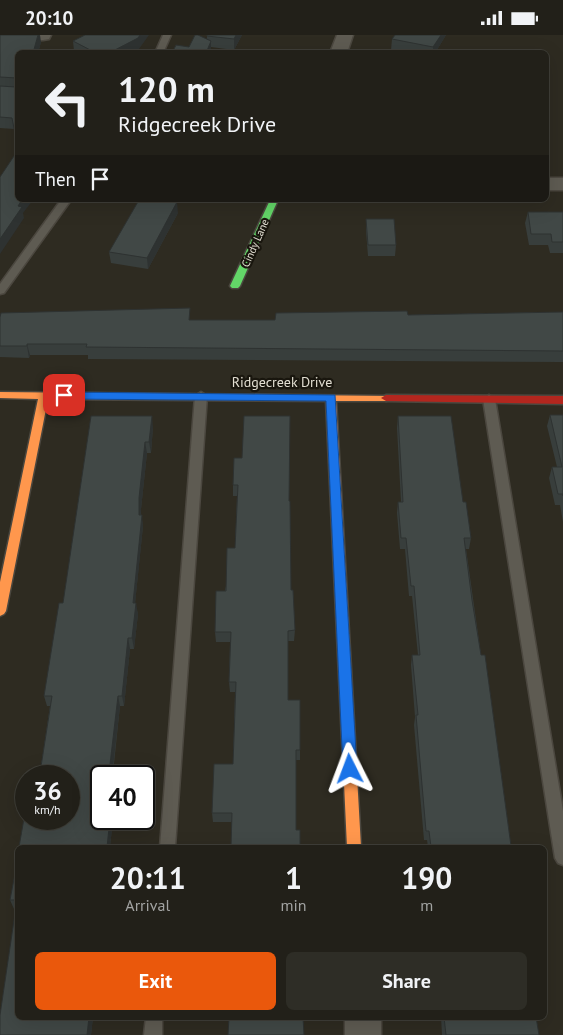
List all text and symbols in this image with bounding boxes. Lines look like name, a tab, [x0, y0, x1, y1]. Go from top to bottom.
text: 20:10	[25, 6, 73, 30]
text: 120 m	[118, 66, 215, 112]
icon: left	[35, 70, 100, 135]
text: Ridgecreek Drive	[118, 110, 276, 138]
icon: arrive	[86, 165, 114, 193]
text: Then	[35, 167, 76, 191]
street label: Cindy Lane	[238, 216, 272, 269]
street label: Ridgecreek Drive	[232, 373, 332, 391]
pin	[43, 374, 85, 416]
icon: arrive	[50, 381, 78, 409]
position arrow	[323, 742, 375, 794]
speed limit sign: 40	[90, 765, 155, 830]
text: 36	[33, 775, 62, 807]
text: km/h	[34, 802, 61, 817]
text: 20:11	[110, 858, 186, 897]
text: 1	[285, 858, 302, 897]
text: 190	[401, 858, 452, 897]
text: Arrival	[125, 895, 170, 915]
text: min	[281, 895, 307, 915]
text: m	[420, 895, 433, 915]
button: Exit	[35, 952, 276, 1010]
button: Share	[286, 952, 527, 1010]

